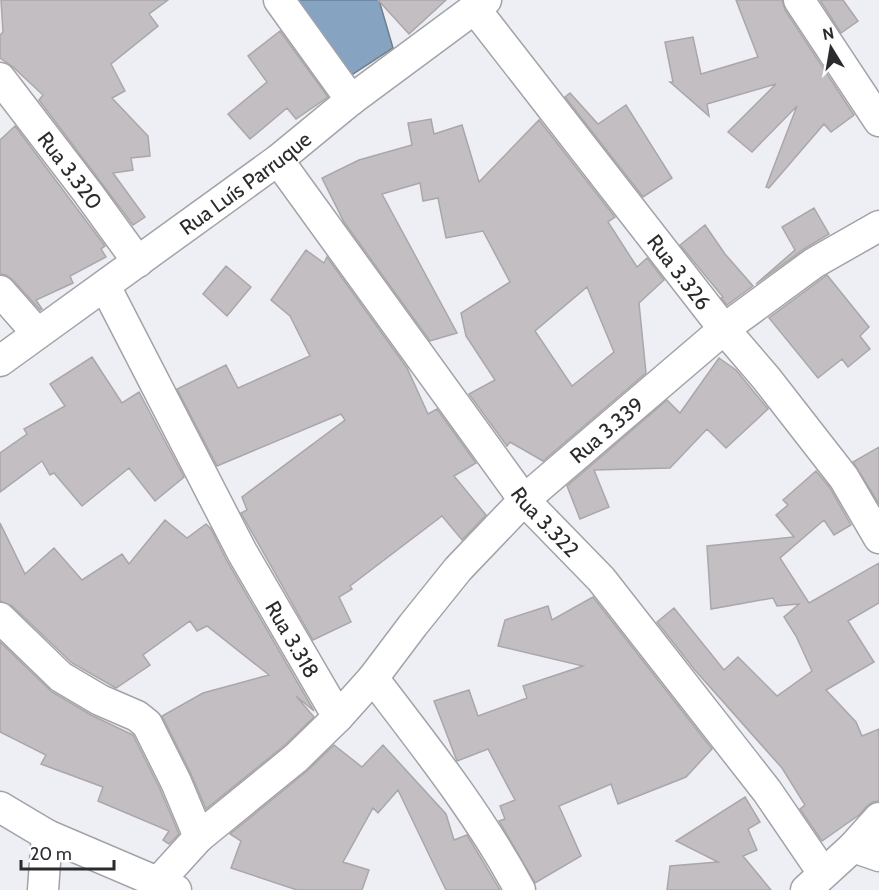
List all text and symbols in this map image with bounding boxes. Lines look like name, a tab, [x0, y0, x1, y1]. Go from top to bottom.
north arrow	[801, 18, 861, 78]
text: N	[821, 23, 836, 44]
street label: Rua 3.320	[33, 126, 108, 214]
street label: Rua Luís Parruque	[175, 126, 316, 240]
street label: Rua 3.326	[643, 229, 717, 314]
street label: Rua 3.339	[564, 391, 648, 468]
street label: Rua 3.322	[506, 482, 585, 562]
street label: Rua 3.318	[261, 596, 325, 682]
scale bar	[21, 833, 114, 871]
text: 20 m	[30, 843, 72, 865]

